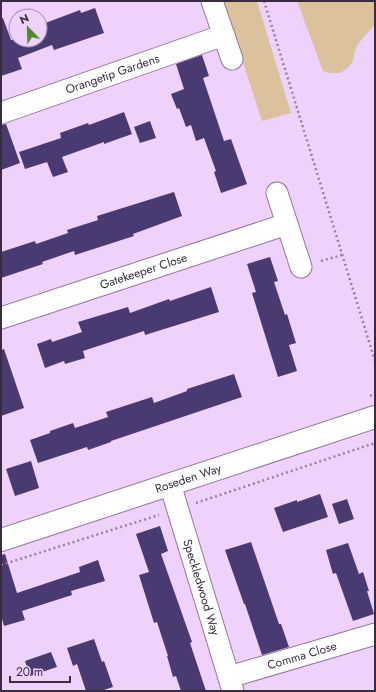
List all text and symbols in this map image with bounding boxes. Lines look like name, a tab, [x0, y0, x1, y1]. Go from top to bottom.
north arrow	[8, 8, 48, 48]
text: N	[17, 10, 31, 28]
street label: Orangetip Gardens	[63, 49, 162, 99]
street label: Gatekeeper Close	[97, 248, 190, 294]
street label: Roseden Way	[153, 459, 224, 498]
street label: Speckledwood Way	[178, 537, 225, 638]
street label: Comma Close	[265, 637, 339, 674]
scale bar	[10, 658, 70, 684]
text: 20 m	[16, 663, 43, 681]

